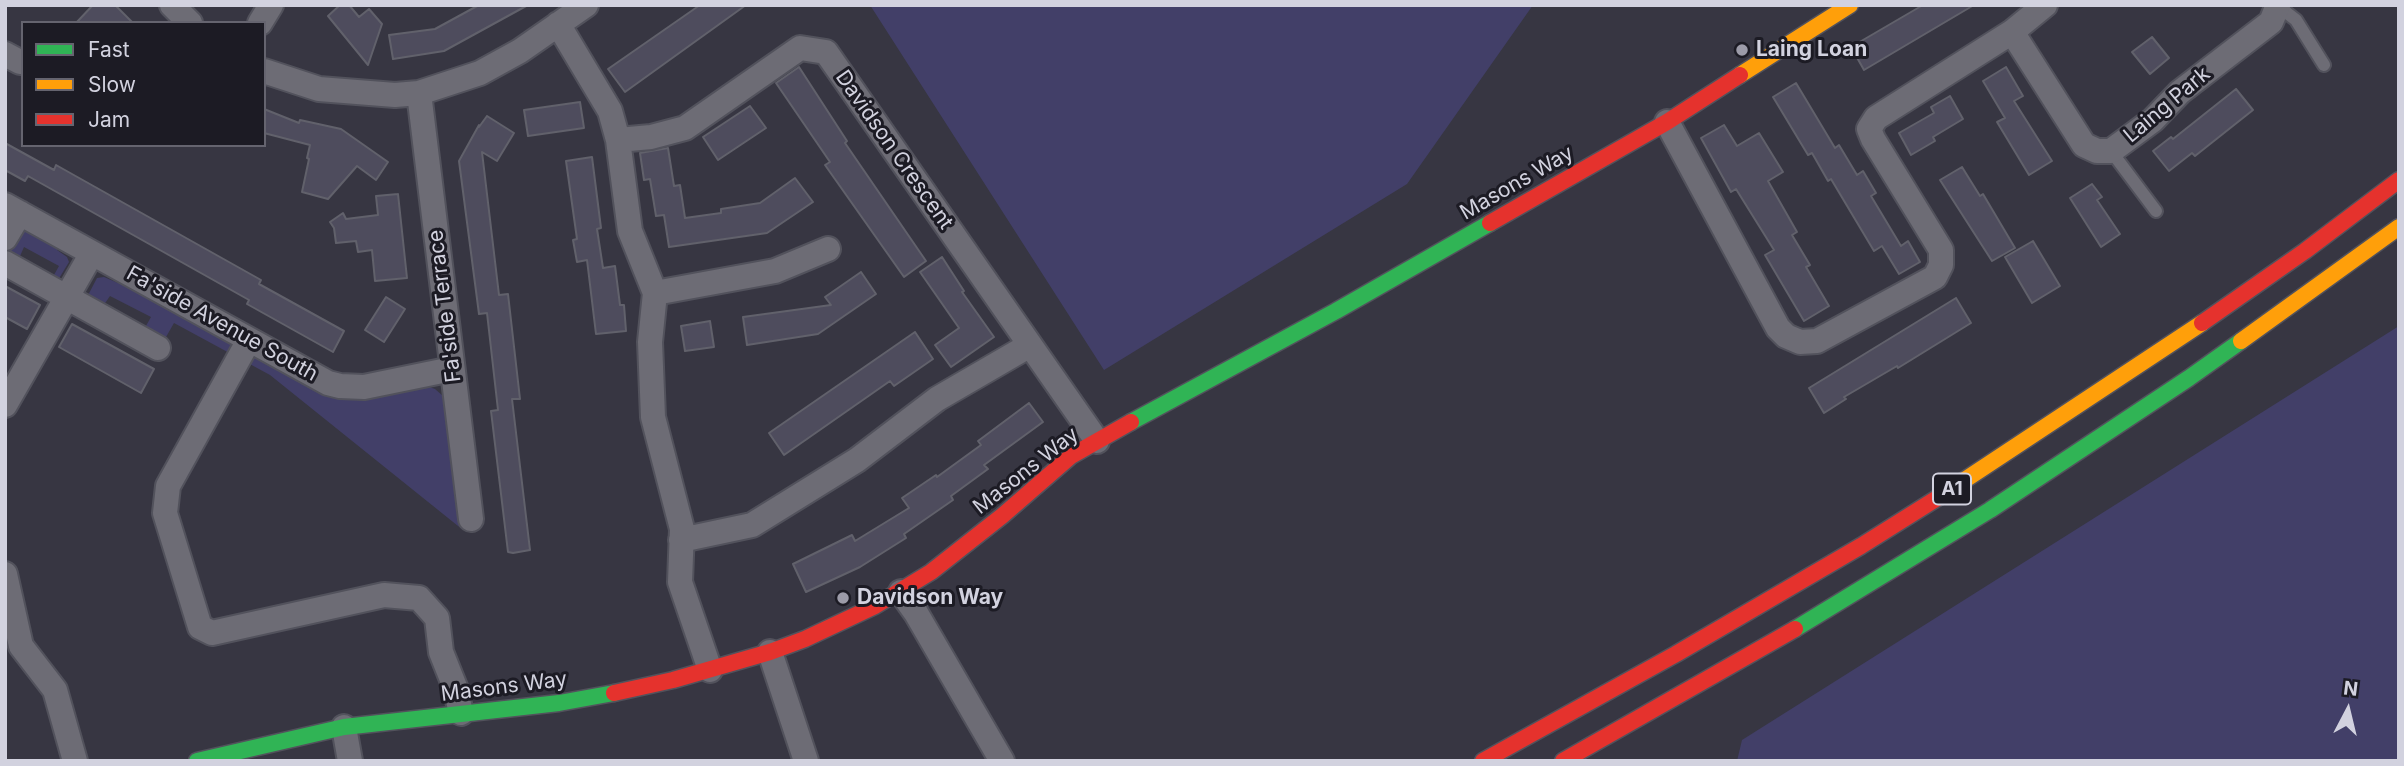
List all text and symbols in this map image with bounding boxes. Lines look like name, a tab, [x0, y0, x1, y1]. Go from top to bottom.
legend	[21, 21, 266, 147]
text: Fast	[88, 37, 130, 62]
place label: Laing Loan	[1756, 37, 1867, 63]
marker: Laing Loan	[1734, 42, 1750, 58]
street label: Laing Park	[2119, 62, 2215, 148]
street label: Davidson Crescent	[830, 66, 958, 234]
text: Slow	[88, 72, 136, 97]
text: Jam	[88, 107, 130, 132]
street label: Masons Way	[1456, 140, 1578, 226]
street label: Fa'side Terrace	[423, 228, 467, 384]
street label: Fa'side Avenue South	[122, 261, 322, 387]
street label: Masons Way	[968, 422, 1084, 520]
road number: A1	[1933, 474, 1971, 504]
place label: Davidson Way	[857, 585, 1003, 611]
marker: Davidson Way	[835, 590, 851, 606]
street label: Masons Way	[440, 667, 568, 707]
north arrow	[2313, 675, 2383, 745]
text: N	[2342, 676, 2359, 701]

